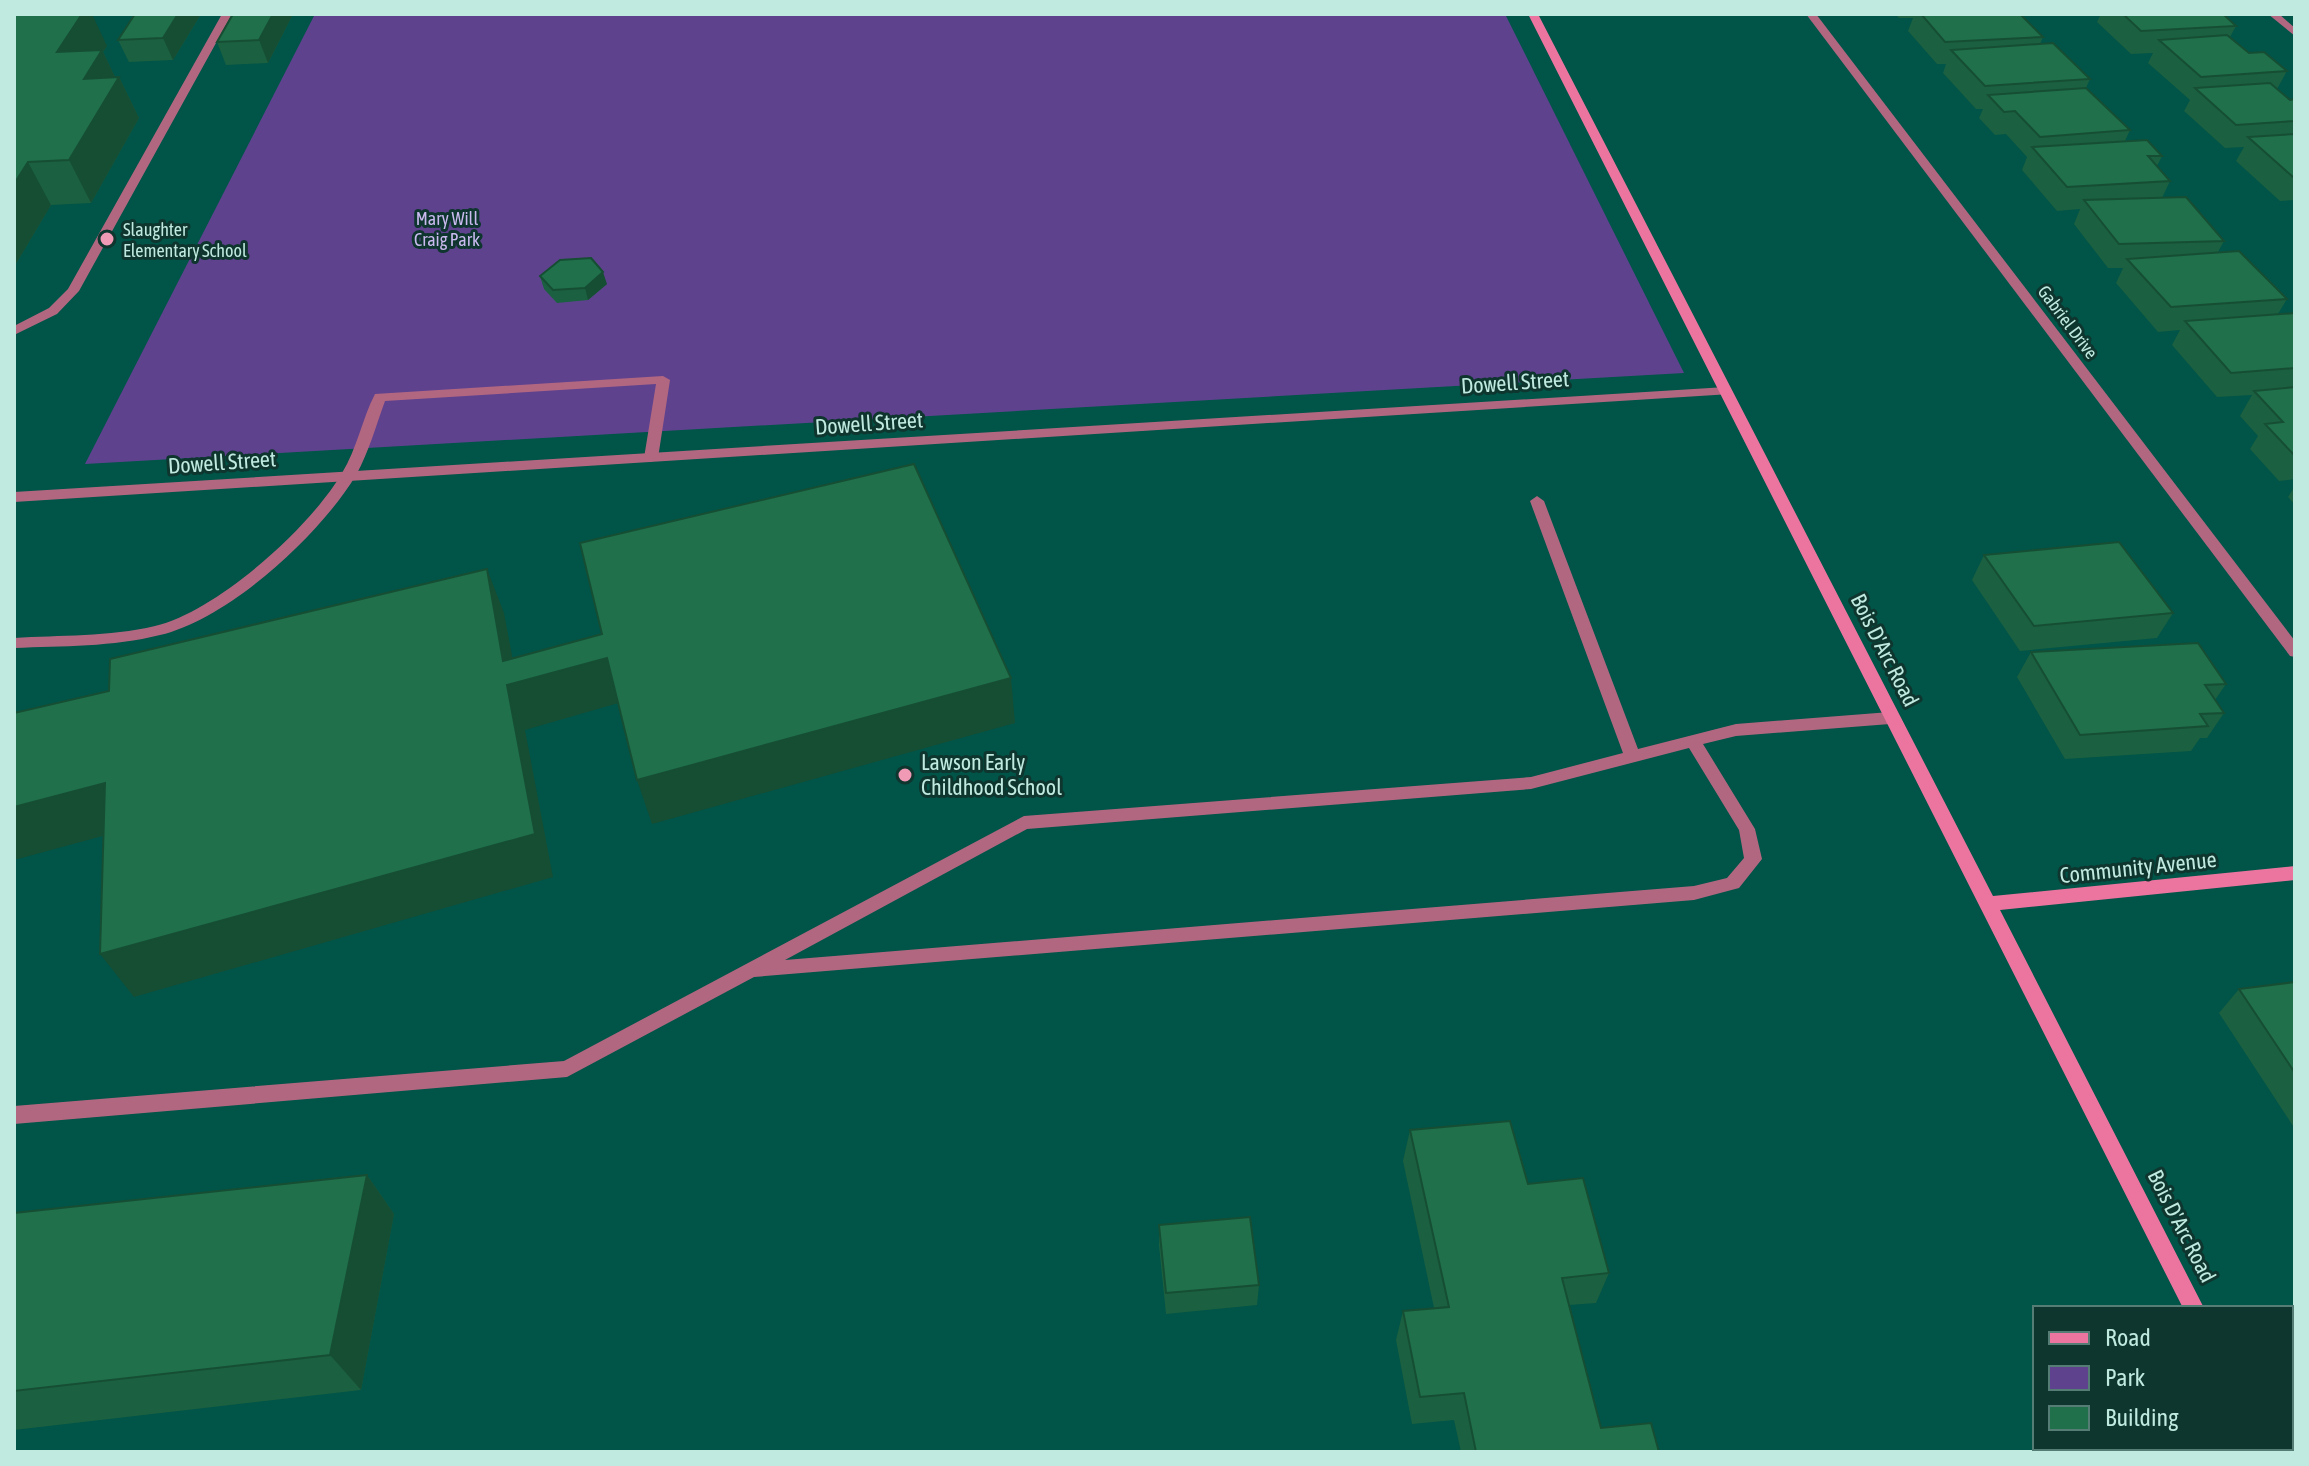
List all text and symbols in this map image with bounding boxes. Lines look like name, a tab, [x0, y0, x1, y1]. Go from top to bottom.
park label: Mary Will Craig Park	[414, 208, 480, 250]
place label: Slaughter Elementary School	[123, 219, 247, 261]
marker: Slaughter Elementary School	[98, 230, 116, 248]
street label: Gabriel Drive	[2034, 281, 2102, 363]
street label: Dowell Street	[1460, 365, 1570, 399]
street label: Dowell Street	[814, 406, 924, 440]
street label: Dowell Street	[167, 445, 277, 479]
street label: Bois D'Arc Road	[1846, 589, 1924, 711]
place label: Lawson Early Childhood School	[921, 749, 1062, 800]
marker: Lawson Early Childhood School	[896, 766, 914, 784]
street label: Community Avenue	[2058, 846, 2218, 888]
street label: Bois D'Arc Road	[2143, 1165, 2221, 1287]
legend	[2033, 1306, 2293, 1450]
text: Road	[2105, 1324, 2151, 1351]
text: Park	[2105, 1364, 2146, 1391]
text: Building	[2105, 1404, 2179, 1431]

